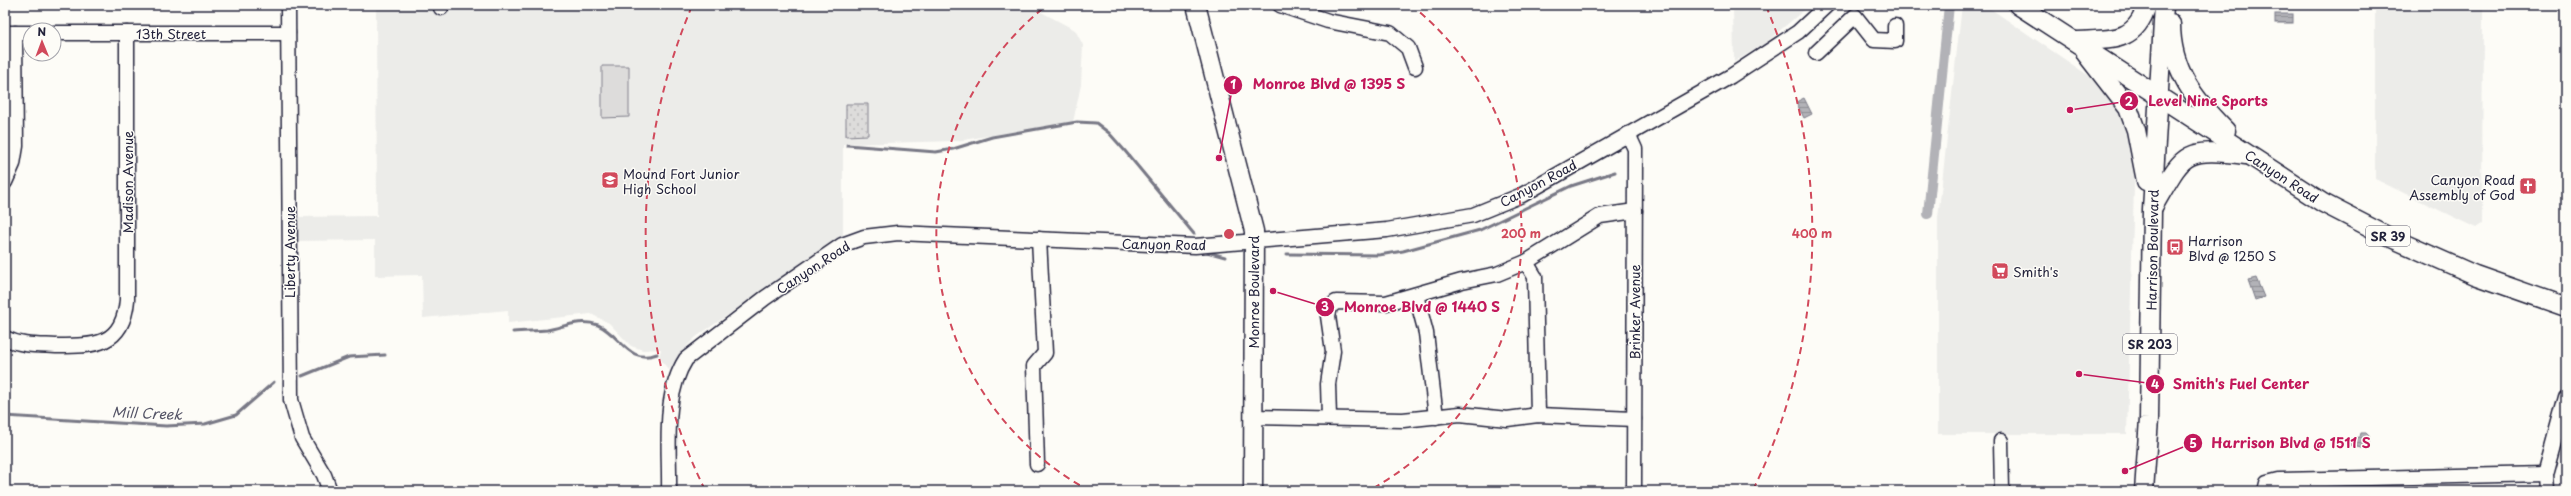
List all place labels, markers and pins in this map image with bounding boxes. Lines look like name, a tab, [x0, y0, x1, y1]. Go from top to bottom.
callout: Monroe Blvd @ 1395 S	[1223, 72, 1414, 98]
callout: Level Nine Sports	[2119, 88, 2277, 114]
place label: Mound Fort Junior High School	[623, 164, 741, 198]
school or university icon: Mound Fort Junior High School	[600, 170, 620, 190]
place label: Canyon Road Assembly of God	[2409, 170, 2515, 204]
church icon: Canyon Road Assembly of God	[2518, 176, 2538, 196]
centre of rings	[1222, 227, 1236, 241]
place label: Harrison Blvd @ 1250 S	[2188, 231, 2276, 265]
bus stop icon: Harrison Blvd @ 1250 S	[2165, 237, 2185, 257]
supermarket icon: Smith's	[1990, 261, 2010, 281]
place label: Smith's	[2013, 262, 2058, 281]
callout: Monroe Blvd @ 1440 S	[1315, 294, 1509, 320]
callout: Smith's Fuel Center	[2145, 371, 2318, 397]
callout: Harrison Blvd @ 1511 S	[2183, 430, 2379, 456]

